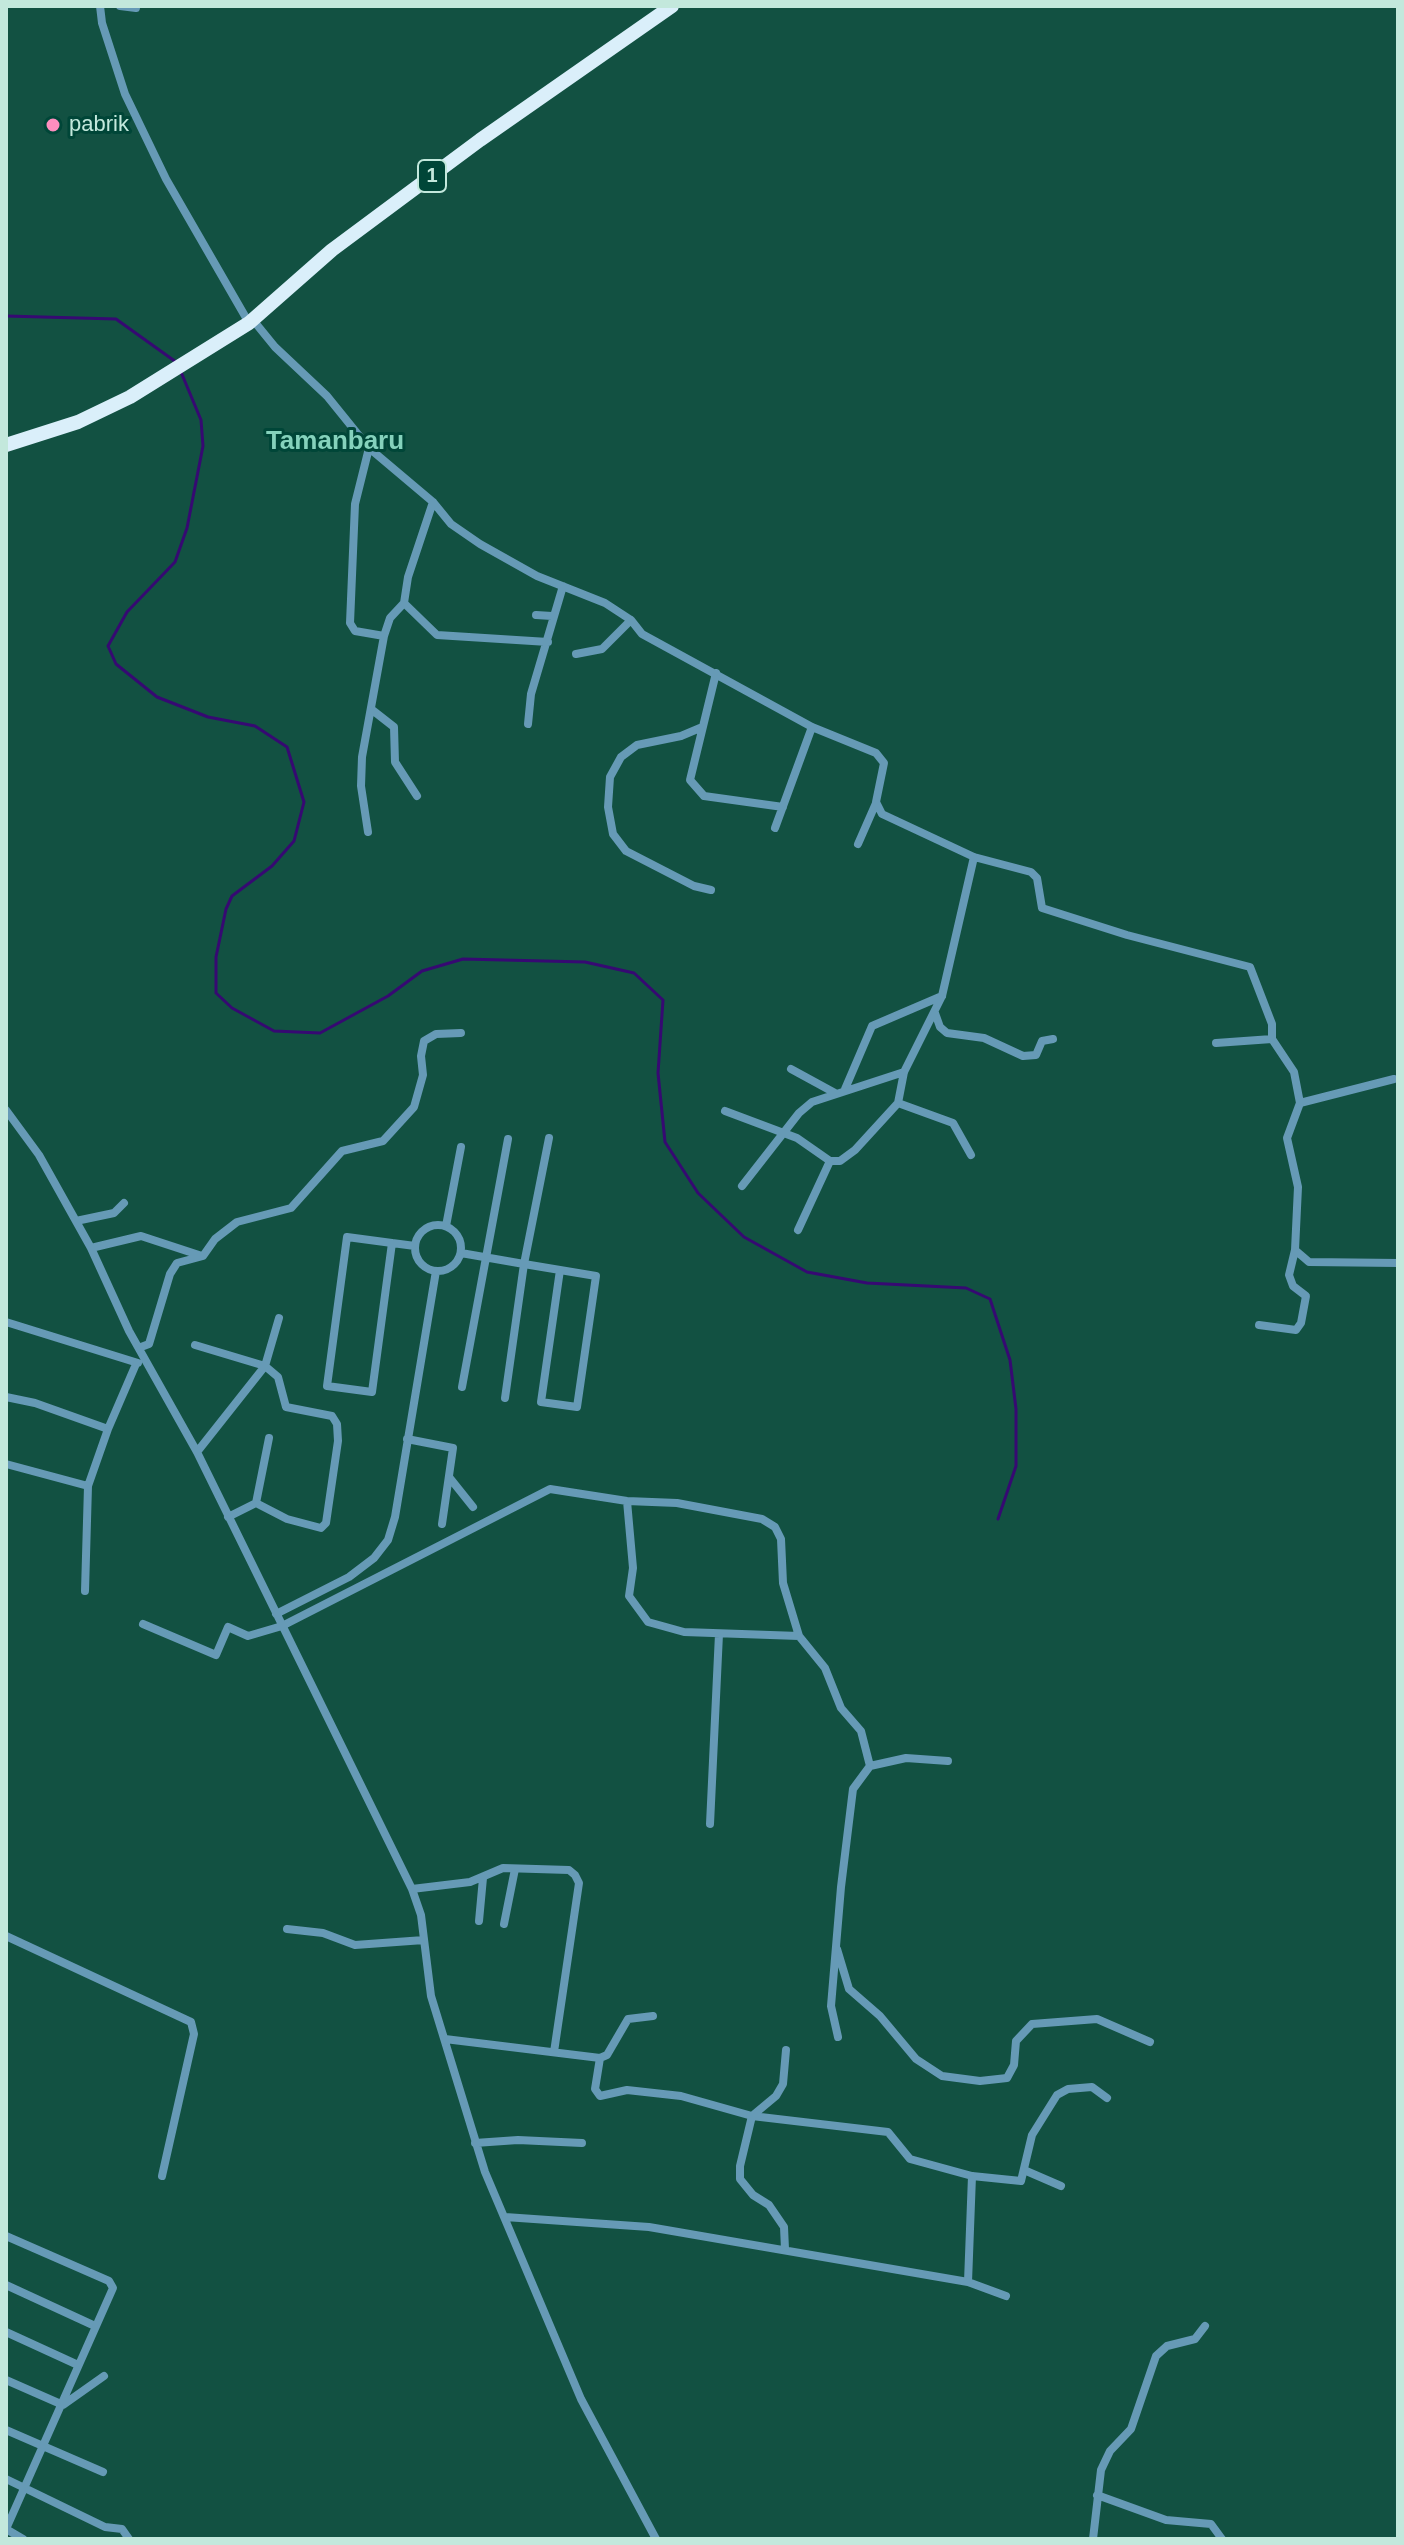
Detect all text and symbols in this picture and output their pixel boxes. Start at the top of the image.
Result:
place label: pabrik [69,112,129,138]
marker: pabrik [44,116,62,134]
road number: 1 [418,160,446,192]
district label: Tamanbaru [266,426,404,458]

